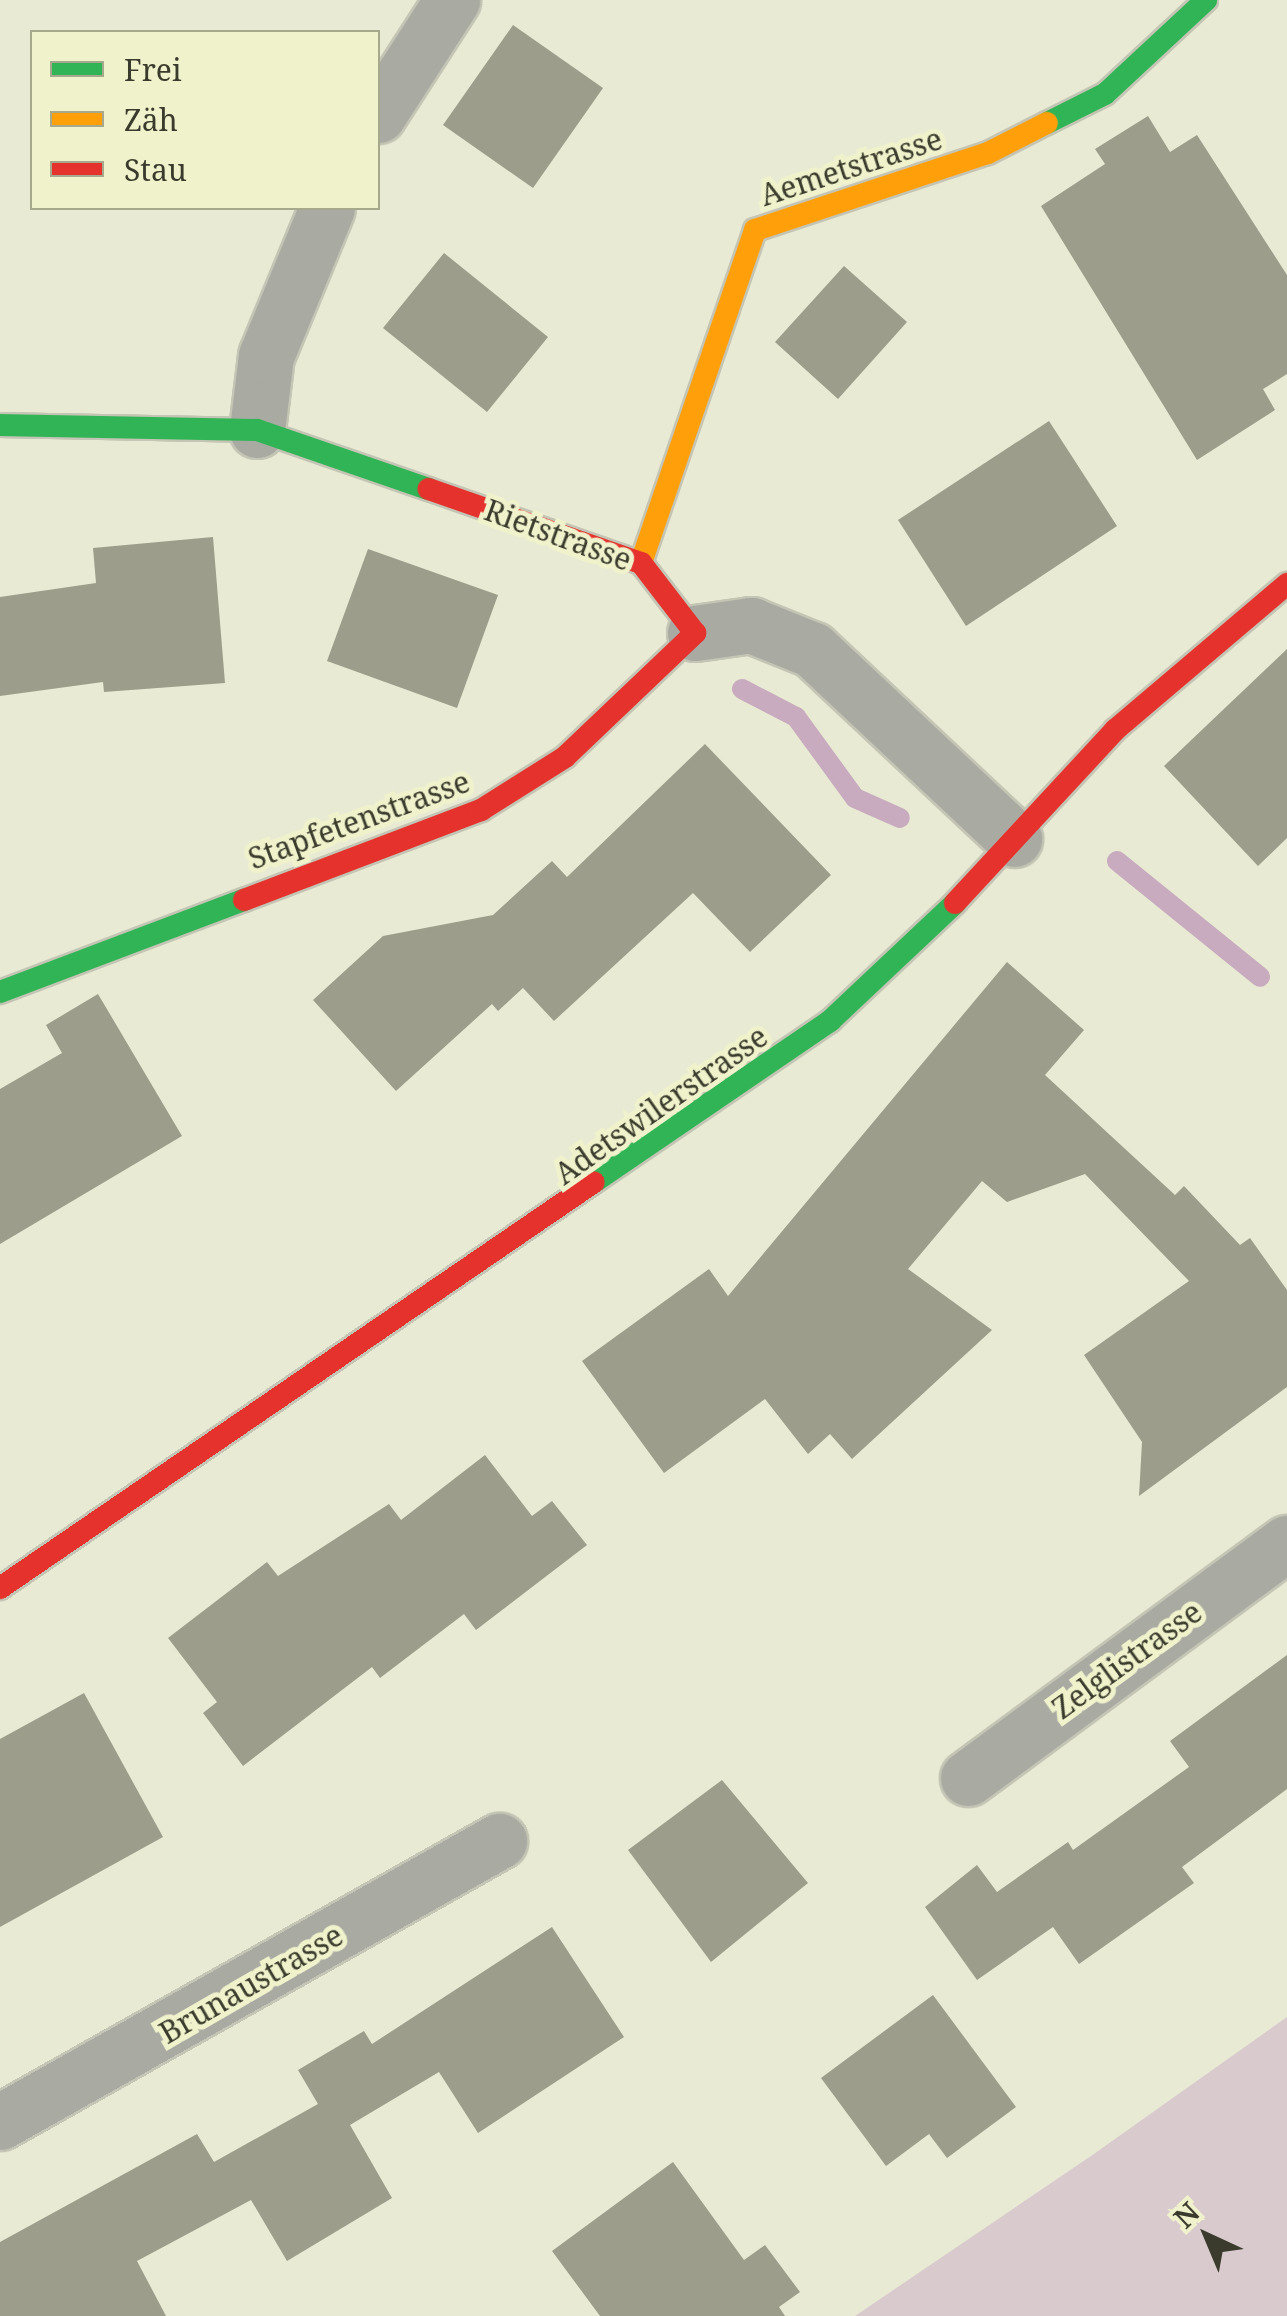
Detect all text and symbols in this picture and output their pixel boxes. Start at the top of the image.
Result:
legend [30,30,380,210]
text: Frei [124,49,181,90]
text: Zäh [124,99,178,140]
street label: Aemetstrasse [755,121,947,213]
text: Stau [124,149,187,190]
street label: Rietstrasse [480,492,636,578]
street label: Stapfetenstrasse [243,763,475,877]
street label: Adetswilerstrasse [548,1018,774,1192]
street label: Zelglistrasse [1045,1594,1209,1726]
street label: Brunaustrasse [153,1917,349,2051]
north arrow [1157,2186,1257,2286]
text: N [1165,2193,1207,2236]

